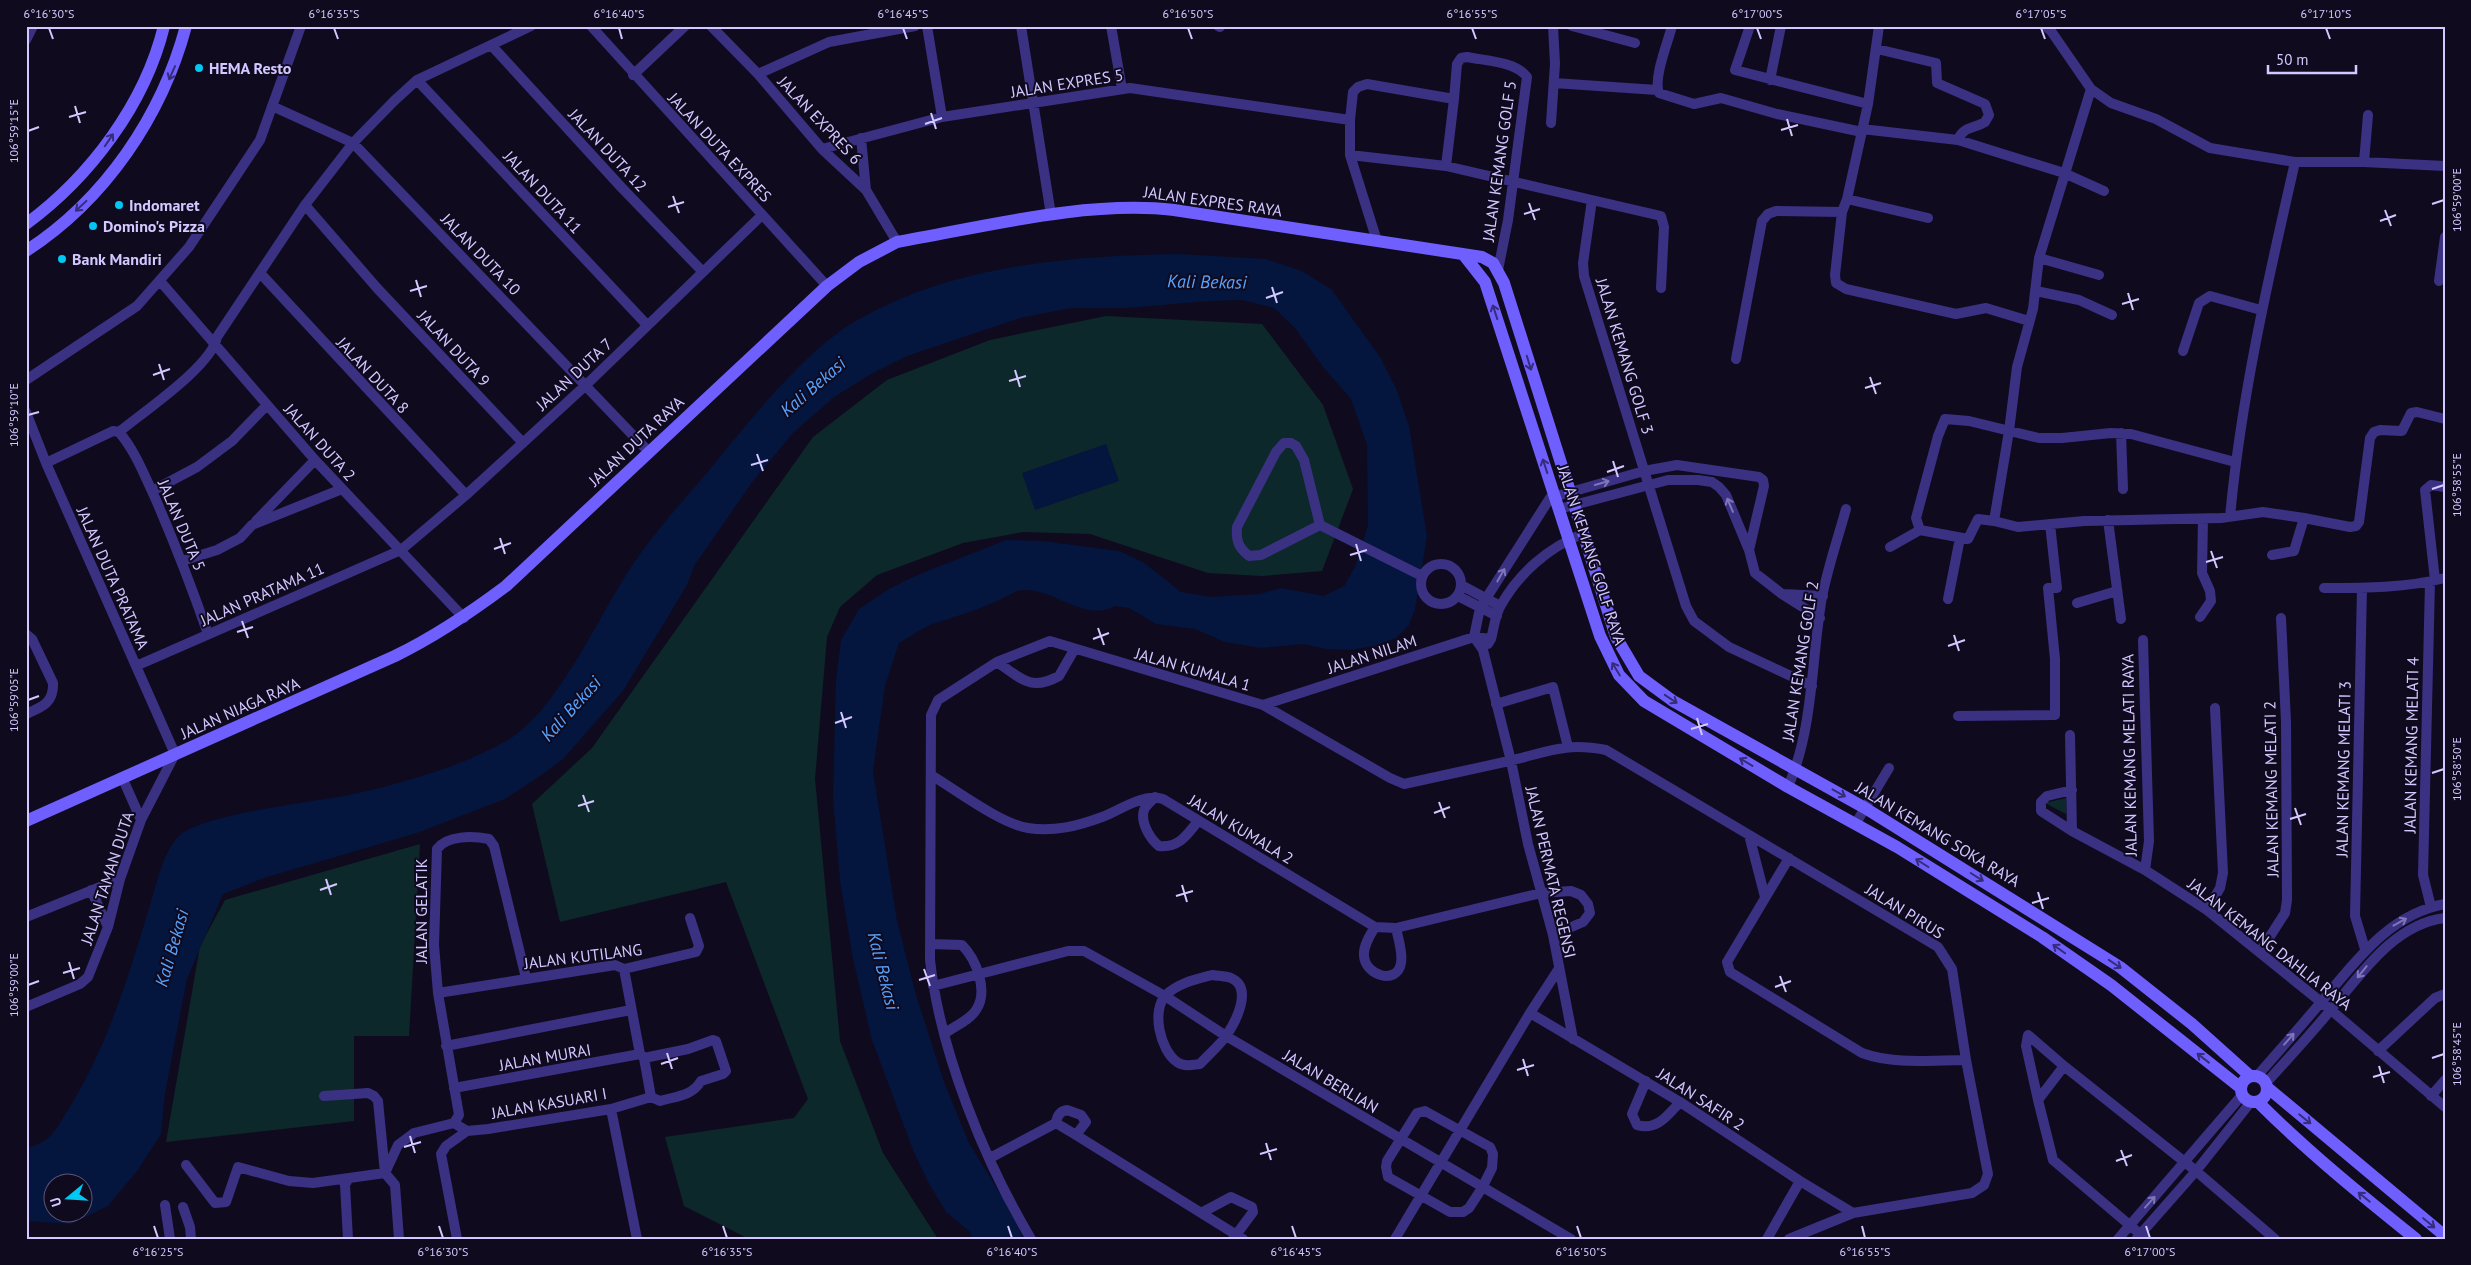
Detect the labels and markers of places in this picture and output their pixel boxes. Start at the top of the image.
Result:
place label: HEMA Resto [209,58,292,78]
marker: HEMA Resto [193,62,205,74]
place label: Indomaret [129,195,200,215]
marker: Indomaret [113,199,125,211]
place label: Domino's Pizza [103,216,205,236]
marker: Domino's Pizza [87,220,99,232]
place label: Bank Mandiri [72,249,162,269]
marker: Bank Mandiri [56,253,68,265]

